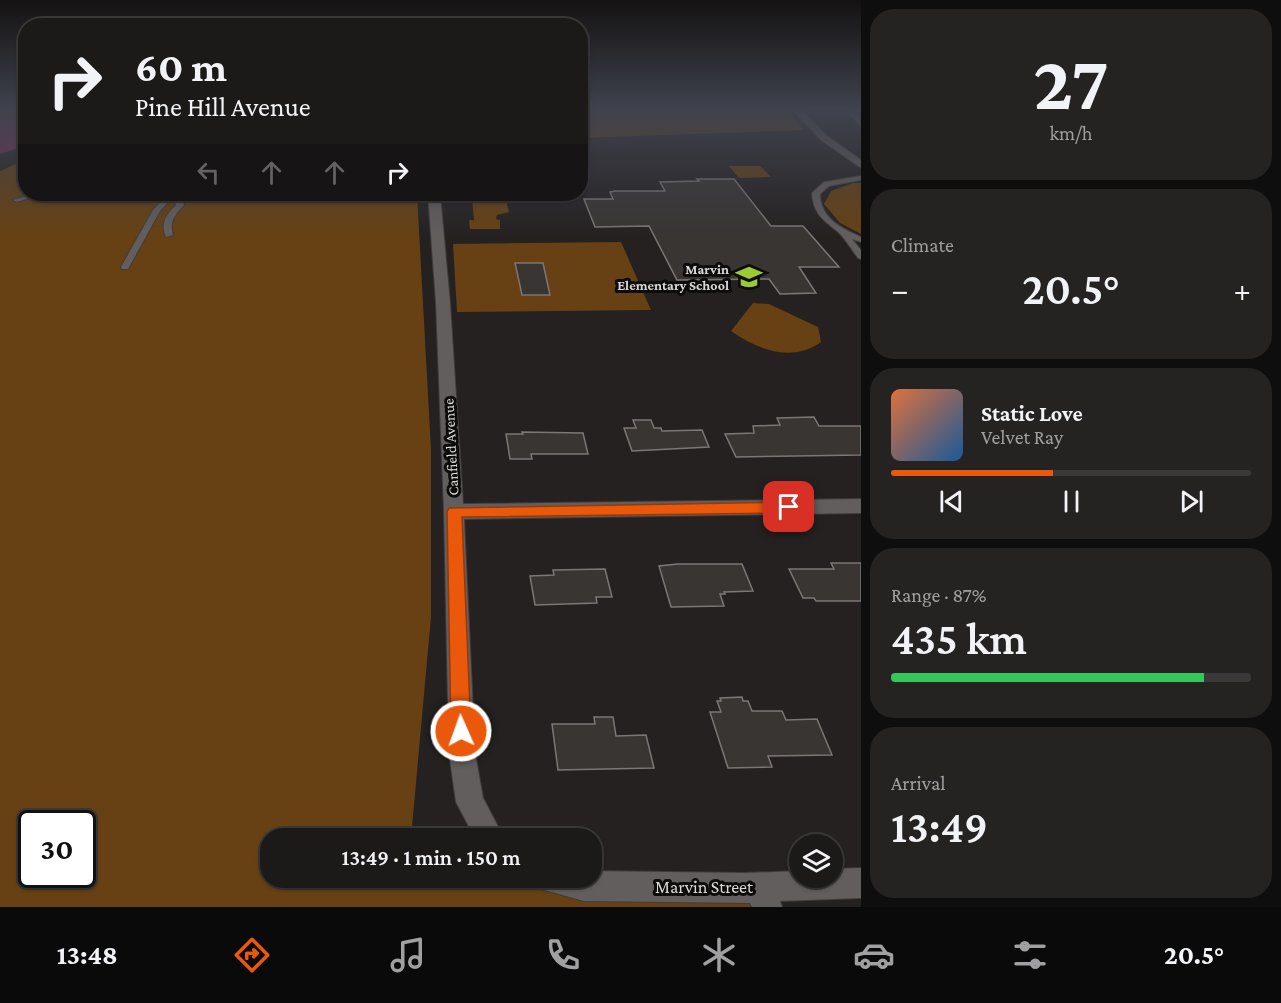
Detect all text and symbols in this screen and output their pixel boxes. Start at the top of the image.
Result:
text: 27 [1033,39,1109,126]
icon: right [36,42,114,120]
text: 60 m [135,43,227,90]
text: Pine Hill Avenue [135,92,311,122]
text: km/h [1049,122,1093,144]
icon: left [192,156,225,189]
icon: ahead [255,156,288,189]
icon: ahead [318,156,351,189]
icon: right [381,156,414,189]
text: Climate [891,234,954,256]
place label: Marvin Elementary School [617,261,729,293]
school or university icon: Marvin Elementary School [734,262,764,292]
text: 20.5° [1022,264,1120,314]
text: − [891,271,908,308]
text: + [1234,271,1251,308]
street label: Canfield Avenue [440,398,462,496]
text: Static Love [981,401,1083,426]
text: Velvet Ray [981,426,1063,448]
pin [763,481,814,532]
icon: previous [935,485,968,518]
icon: pause [1055,485,1088,518]
icon: next [1175,485,1208,518]
icon: arrive [772,490,805,523]
text: Range · 87% [891,584,986,606]
text: 435 km [891,614,1027,664]
position arrow [429,699,493,763]
text: Arrival [891,772,945,794]
text: 13:49 [891,802,988,852]
speed limit sign: 30 [18,810,96,888]
map controls [789,834,843,888]
button: layers [789,834,843,888]
text: 13:49 · 1 min · 150 m [342,845,520,870]
street label: Marvin Street [655,877,754,897]
icon: directions [231,934,273,976]
icon: music [387,934,429,976]
icon: phone [542,934,584,976]
icon: climate [698,934,740,976]
icon: car [853,934,895,976]
icon: filters [1009,934,1051,976]
text: 13:48 [57,940,118,970]
text: 20.5° [1164,940,1224,970]

